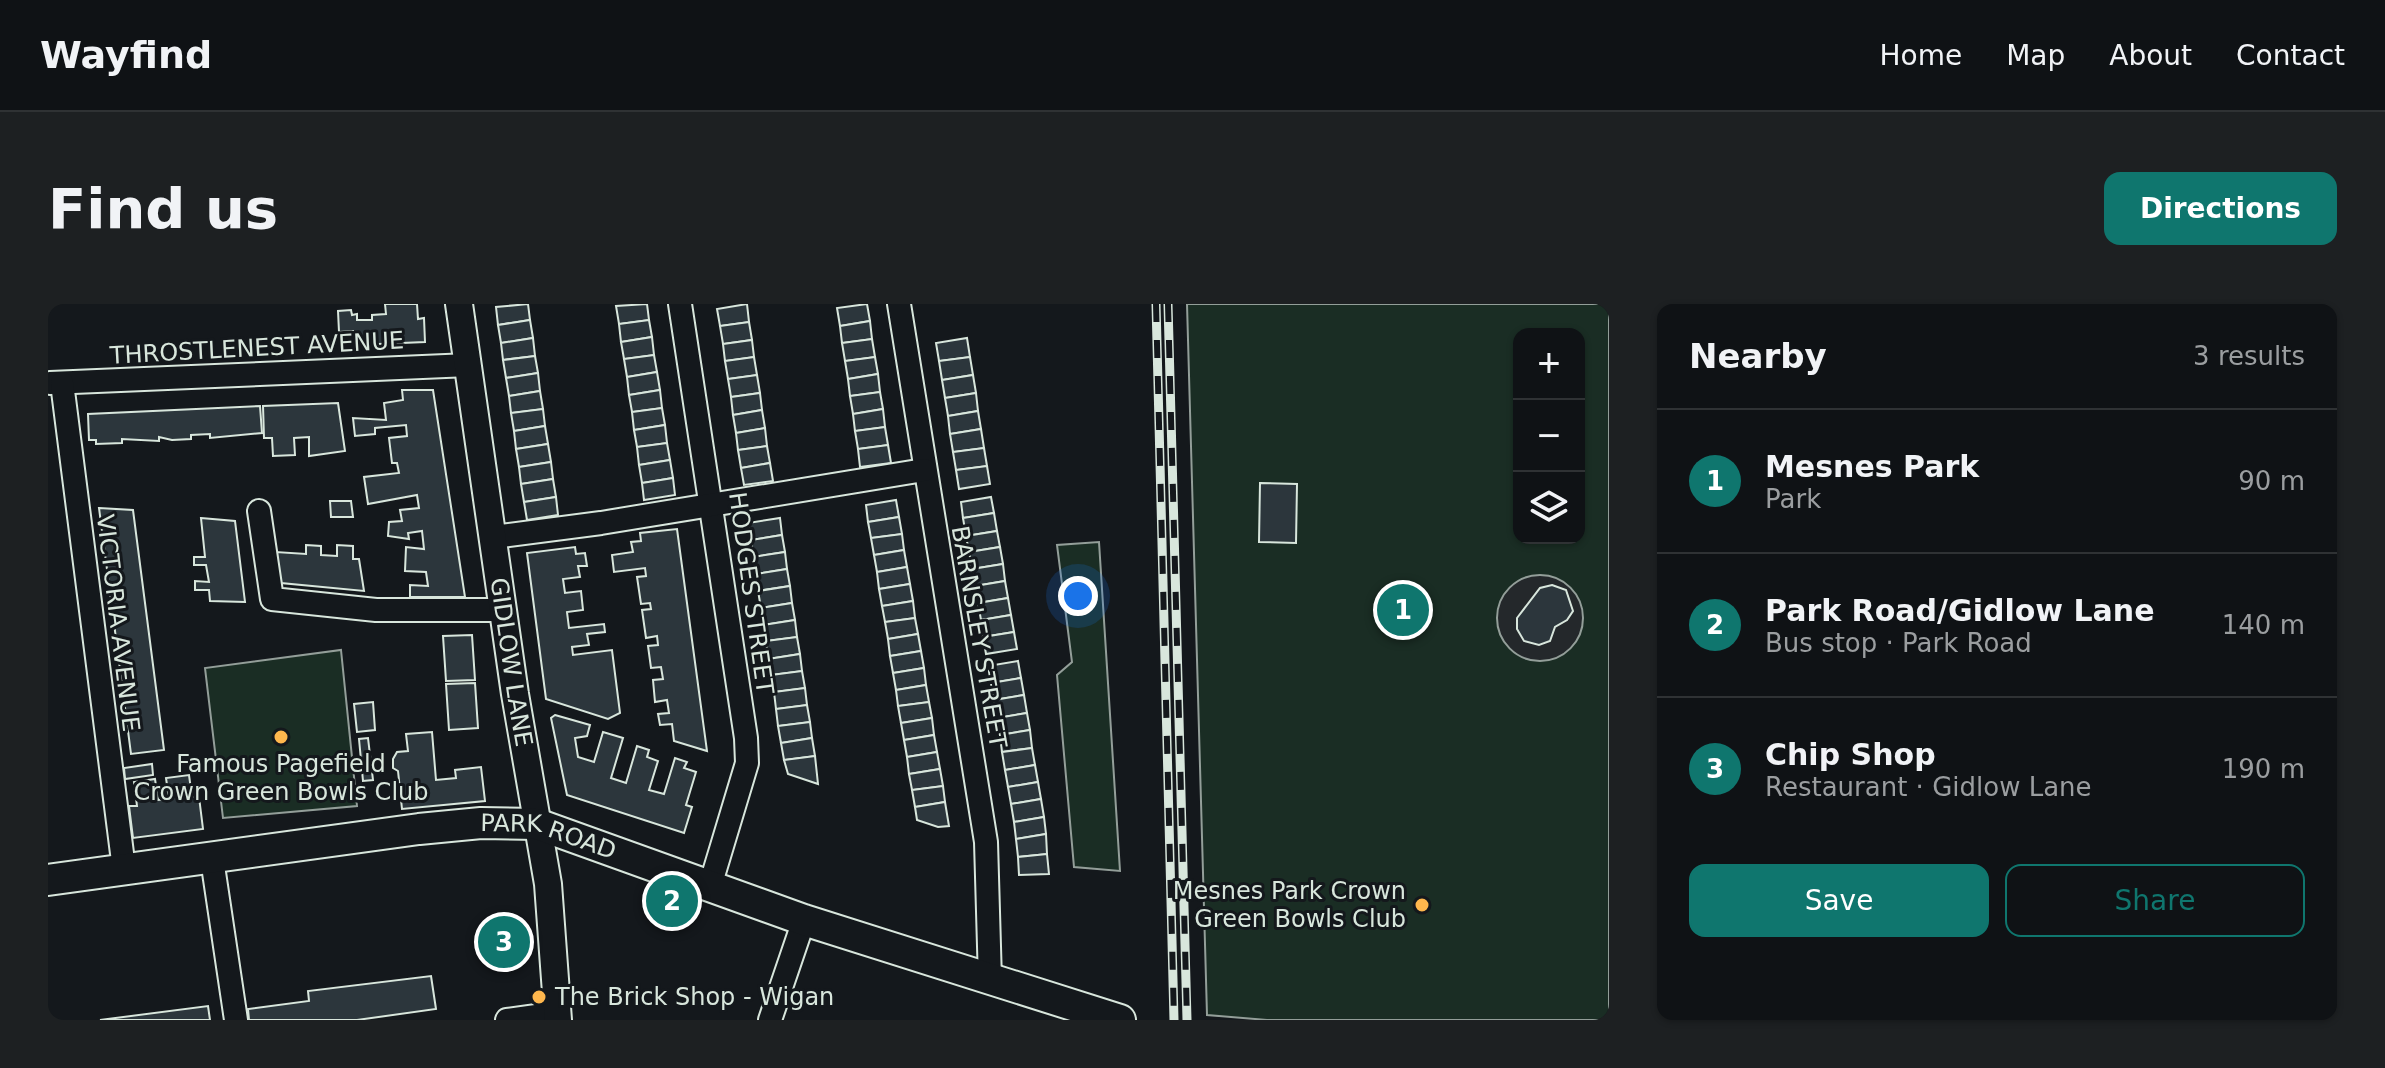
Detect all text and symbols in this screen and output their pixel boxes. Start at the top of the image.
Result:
text: Wayfind [40,33,212,77]
text: Home [1879,39,1962,72]
text: Map [2006,39,2065,72]
text: About [2109,39,2192,72]
text: Contact [2236,39,2345,72]
button: Directions [2104,172,2337,245]
text: Find us [48,176,278,241]
street label: THROSTLENEST AVENUE [108,326,405,370]
map controls [1513,328,1585,544]
button: + [1513,328,1585,400]
text: Nearby [1689,336,1827,376]
text: 3 results [2193,341,2305,371]
button: − [1513,400,1585,472]
text: Mesnes Park [1765,449,1979,484]
text: 1 [1706,466,1724,496]
text: 90 m [2238,466,2305,496]
button: layers [1513,472,1585,544]
text: Park [1765,484,1821,514]
street label: HODGES STREET [723,490,779,696]
street label: VICTORIA AVENUE [91,513,145,733]
street label: BARNSLEY STREET [946,524,1012,751]
street label: GIDLOW LANE [484,576,538,749]
your location [1058,576,1098,616]
pin: 1 [1377,580,1429,640]
text: Park Road/Gidlow Lane [1765,593,2155,628]
text: 2 [1706,610,1724,640]
text: 140 m [2222,610,2305,640]
text: Bus stop · Park Road [1765,628,2032,658]
marker: Famous Pagefield Crown Green Bowls Club [272,728,290,746]
text: Chip Shop [1765,737,1936,772]
place label: Famous Pagefield Crown Green Bowls Club [133,750,429,806]
text: 3 [1706,754,1724,784]
text: 190 m [2222,754,2305,784]
text: Restaurant · Gidlow Lane [1765,772,2092,802]
street label: PARK ROAD [480,809,620,865]
button: Save [1689,864,1989,937]
button: Share [2005,864,2305,937]
pin: 2 [646,871,698,931]
place label: Mesnes Park Crown Green Bowls Club [1173,877,1406,933]
marker: Mesnes Park Crown Green Bowls Club [1413,896,1431,914]
pin: 3 [478,912,530,972]
place label: The Brick Shop - Wigan [554,983,834,1011]
marker: The Brick Shop - Wigan [530,988,548,1006]

